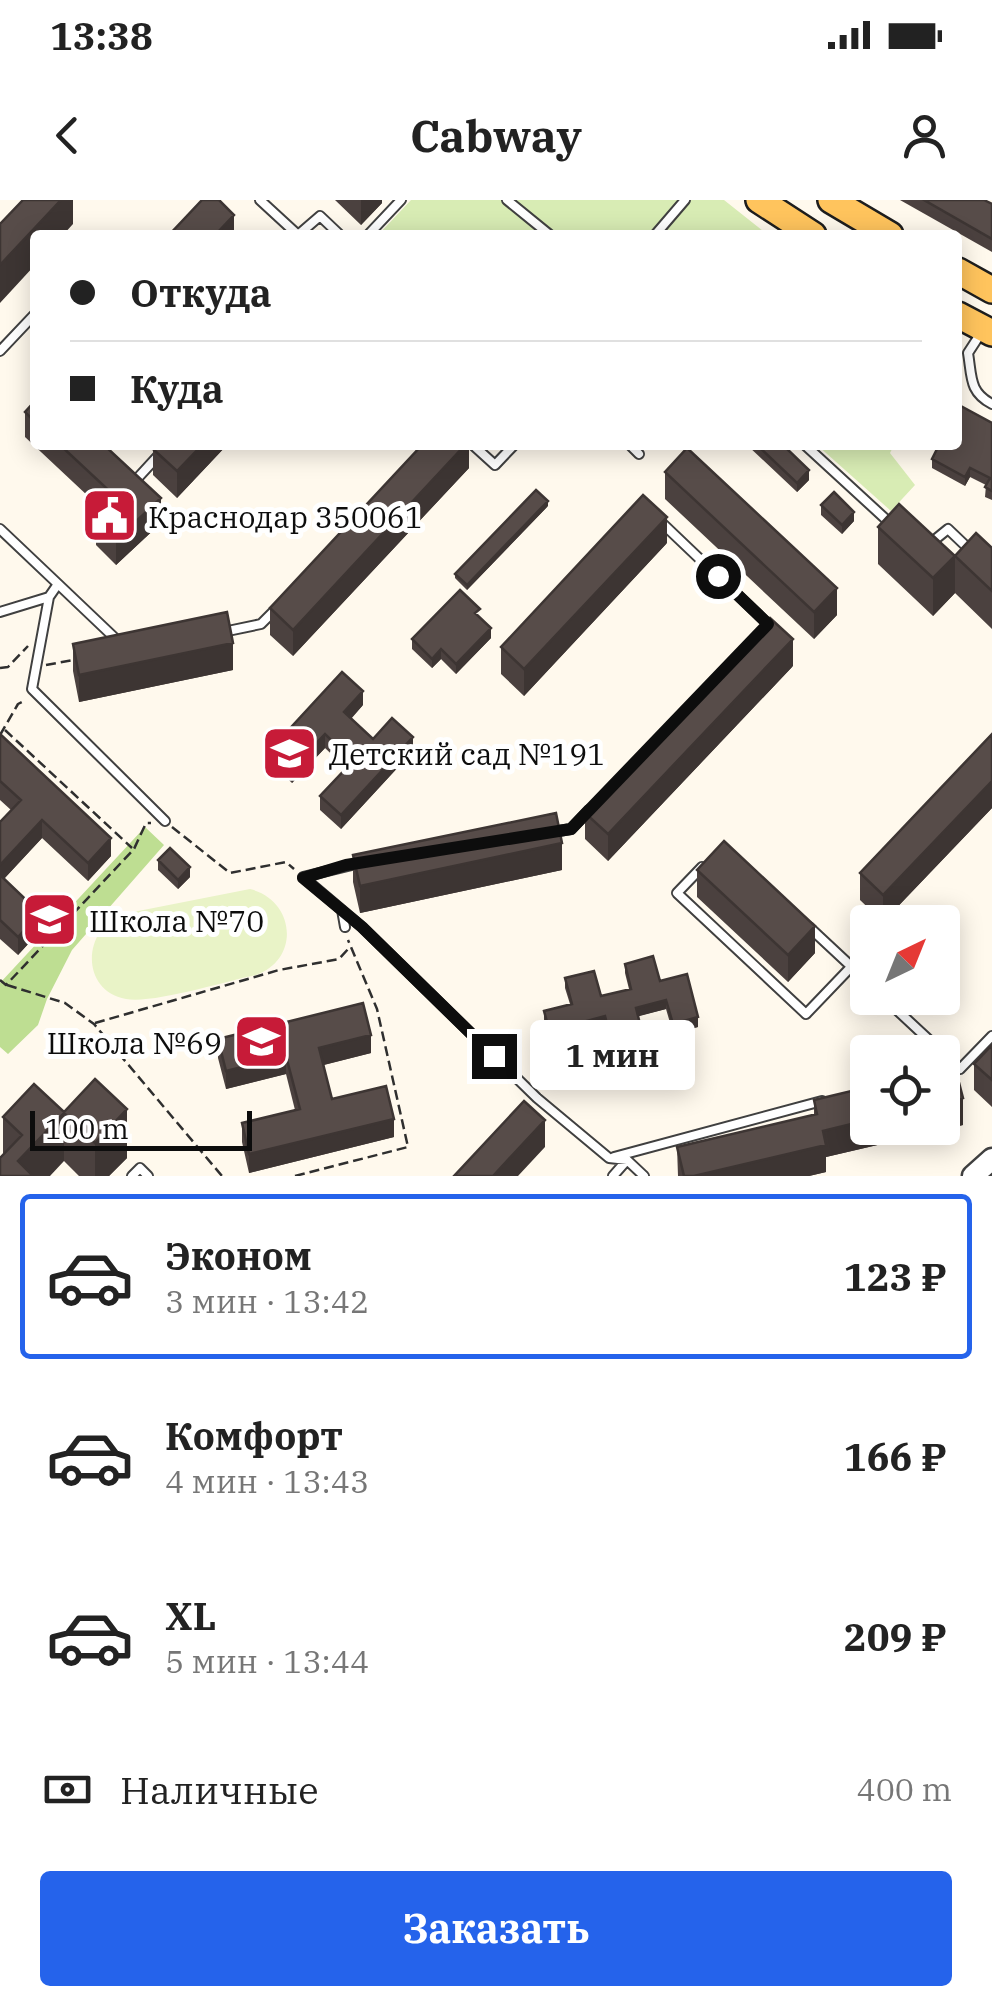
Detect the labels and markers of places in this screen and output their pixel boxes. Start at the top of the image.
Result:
public building icon: Краснодар 350061 [79,486,139,546]
place label: Краснодар 350061 [148,497,423,536]
school or university icon: Детский сад №191 [260,723,320,783]
place label: Детский сад №191 [329,734,605,773]
school or university icon: Школа №70 [20,890,80,950]
place label: Школа №70 [89,901,264,940]
school or university icon: Школа №69 [231,1012,291,1072]
place label: Школа №69 [47,1023,222,1062]

